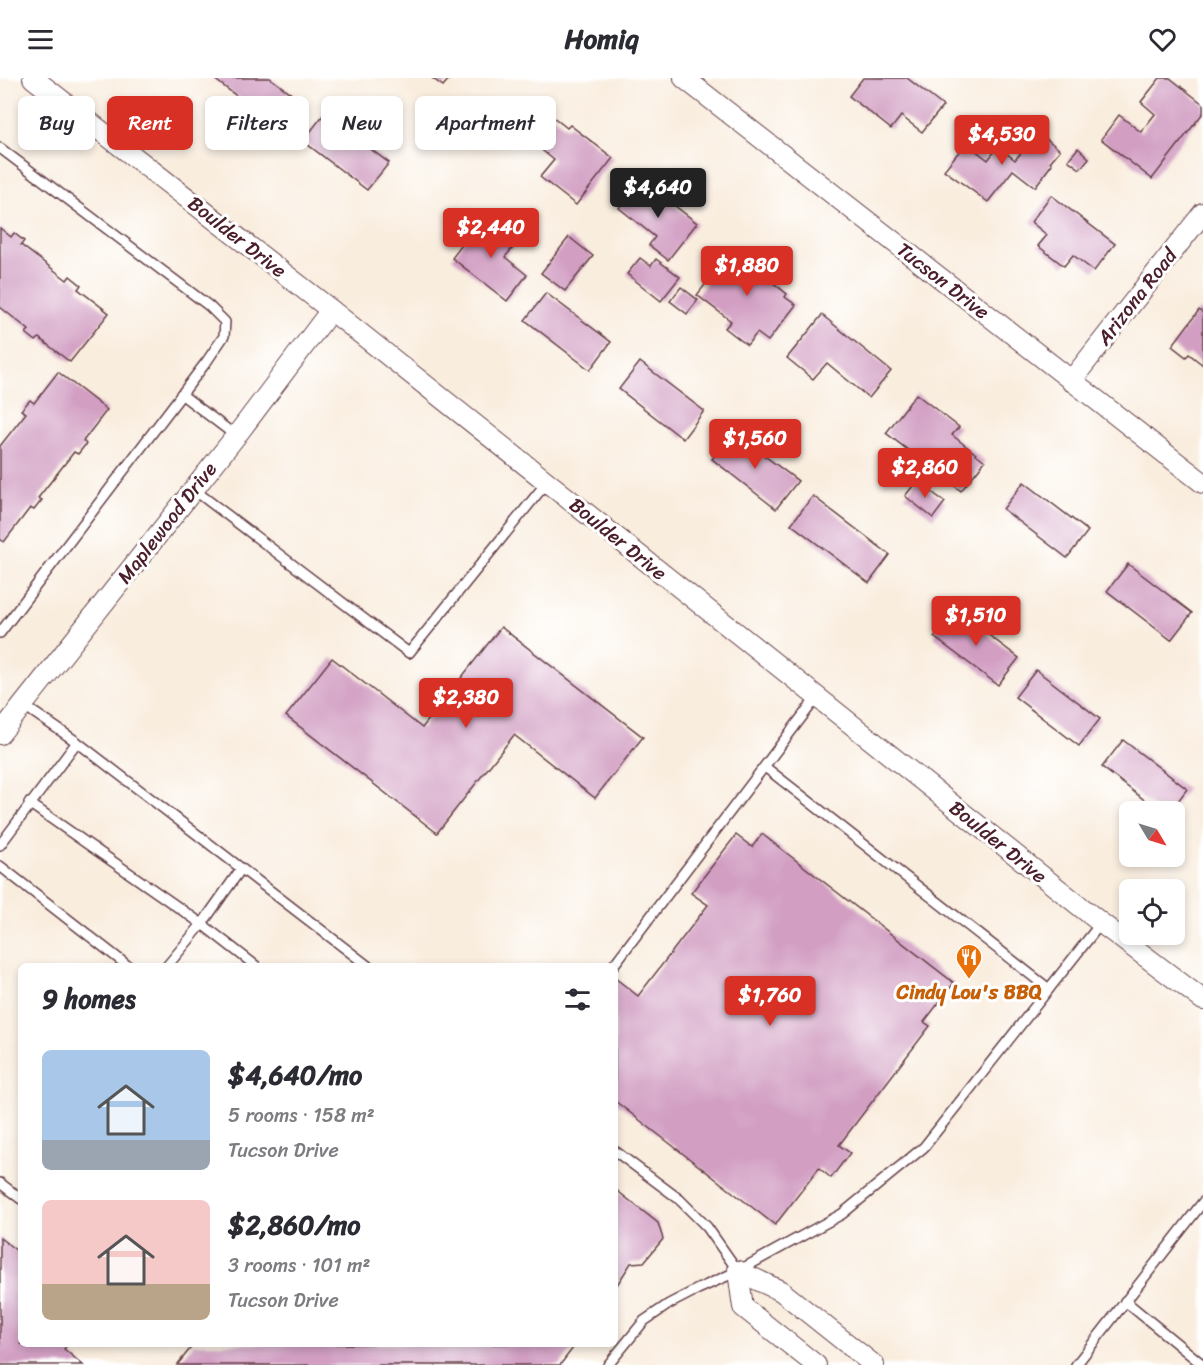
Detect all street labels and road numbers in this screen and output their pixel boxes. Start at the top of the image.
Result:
street label: Boulder Drive [180,187,294,287]
street label: Tucson Drive [889,233,997,329]
street label: Arizona Road [1087,240,1187,354]
street label: Maplewood Drive [108,454,226,592]
street label: Boulder Drive [561,488,675,590]
street label: Boulder Drive [941,791,1055,893]

